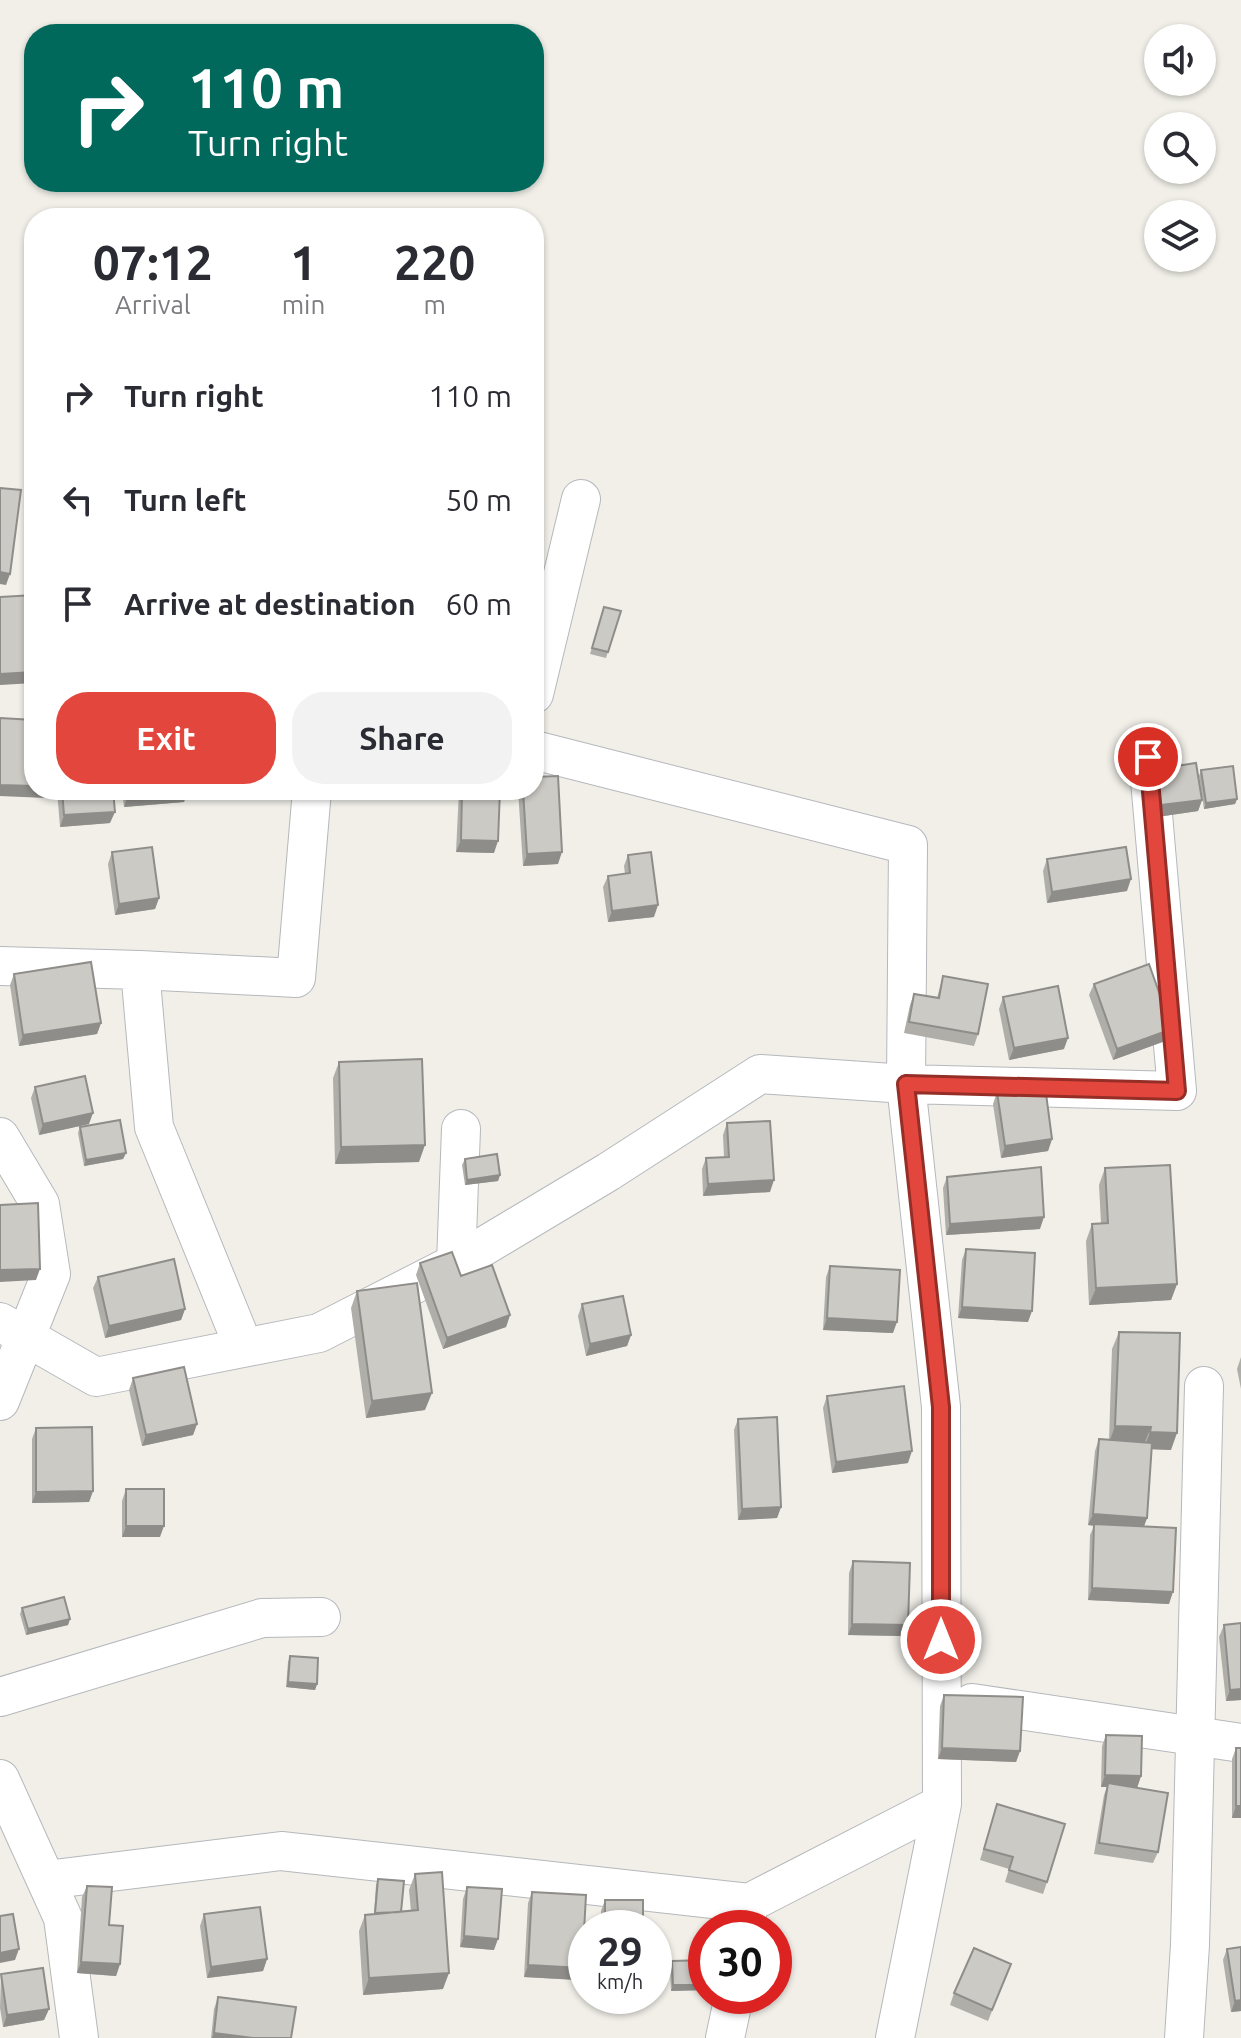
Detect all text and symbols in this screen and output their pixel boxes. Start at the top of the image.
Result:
map controls [1144,24,1216,272]
button: sound [1144,24,1216,96]
icon: right [56,56,160,160]
text: 110 m [188,56,344,119]
button: search [1144,112,1216,184]
text: Turn right [188,122,348,163]
button: layers [1144,200,1216,272]
text: 07:12 [93,235,213,289]
text: 1 [290,235,317,289]
text: 220 [394,235,475,289]
text: Arrival [115,290,191,319]
text: min [282,290,325,319]
text: m [423,290,446,319]
icon: right [56,374,100,418]
text: Turn right [124,379,264,413]
text: 110 m [428,379,512,413]
icon: left [56,478,100,522]
text: Turn left [124,483,246,517]
text: 50 m [445,483,512,517]
icon: arrive [56,582,100,626]
text: Arrive at destination [124,587,416,621]
text: 60 m [445,587,512,621]
button: Exit [56,692,276,784]
button: Share [292,692,512,784]
pin [1114,723,1182,791]
icon: arrive [1126,735,1170,779]
position arrow [899,1598,983,1682]
speed limit sign: 30 [688,1910,792,2014]
text: 29 [597,1929,643,1974]
text: km/h [597,1970,643,1993]

